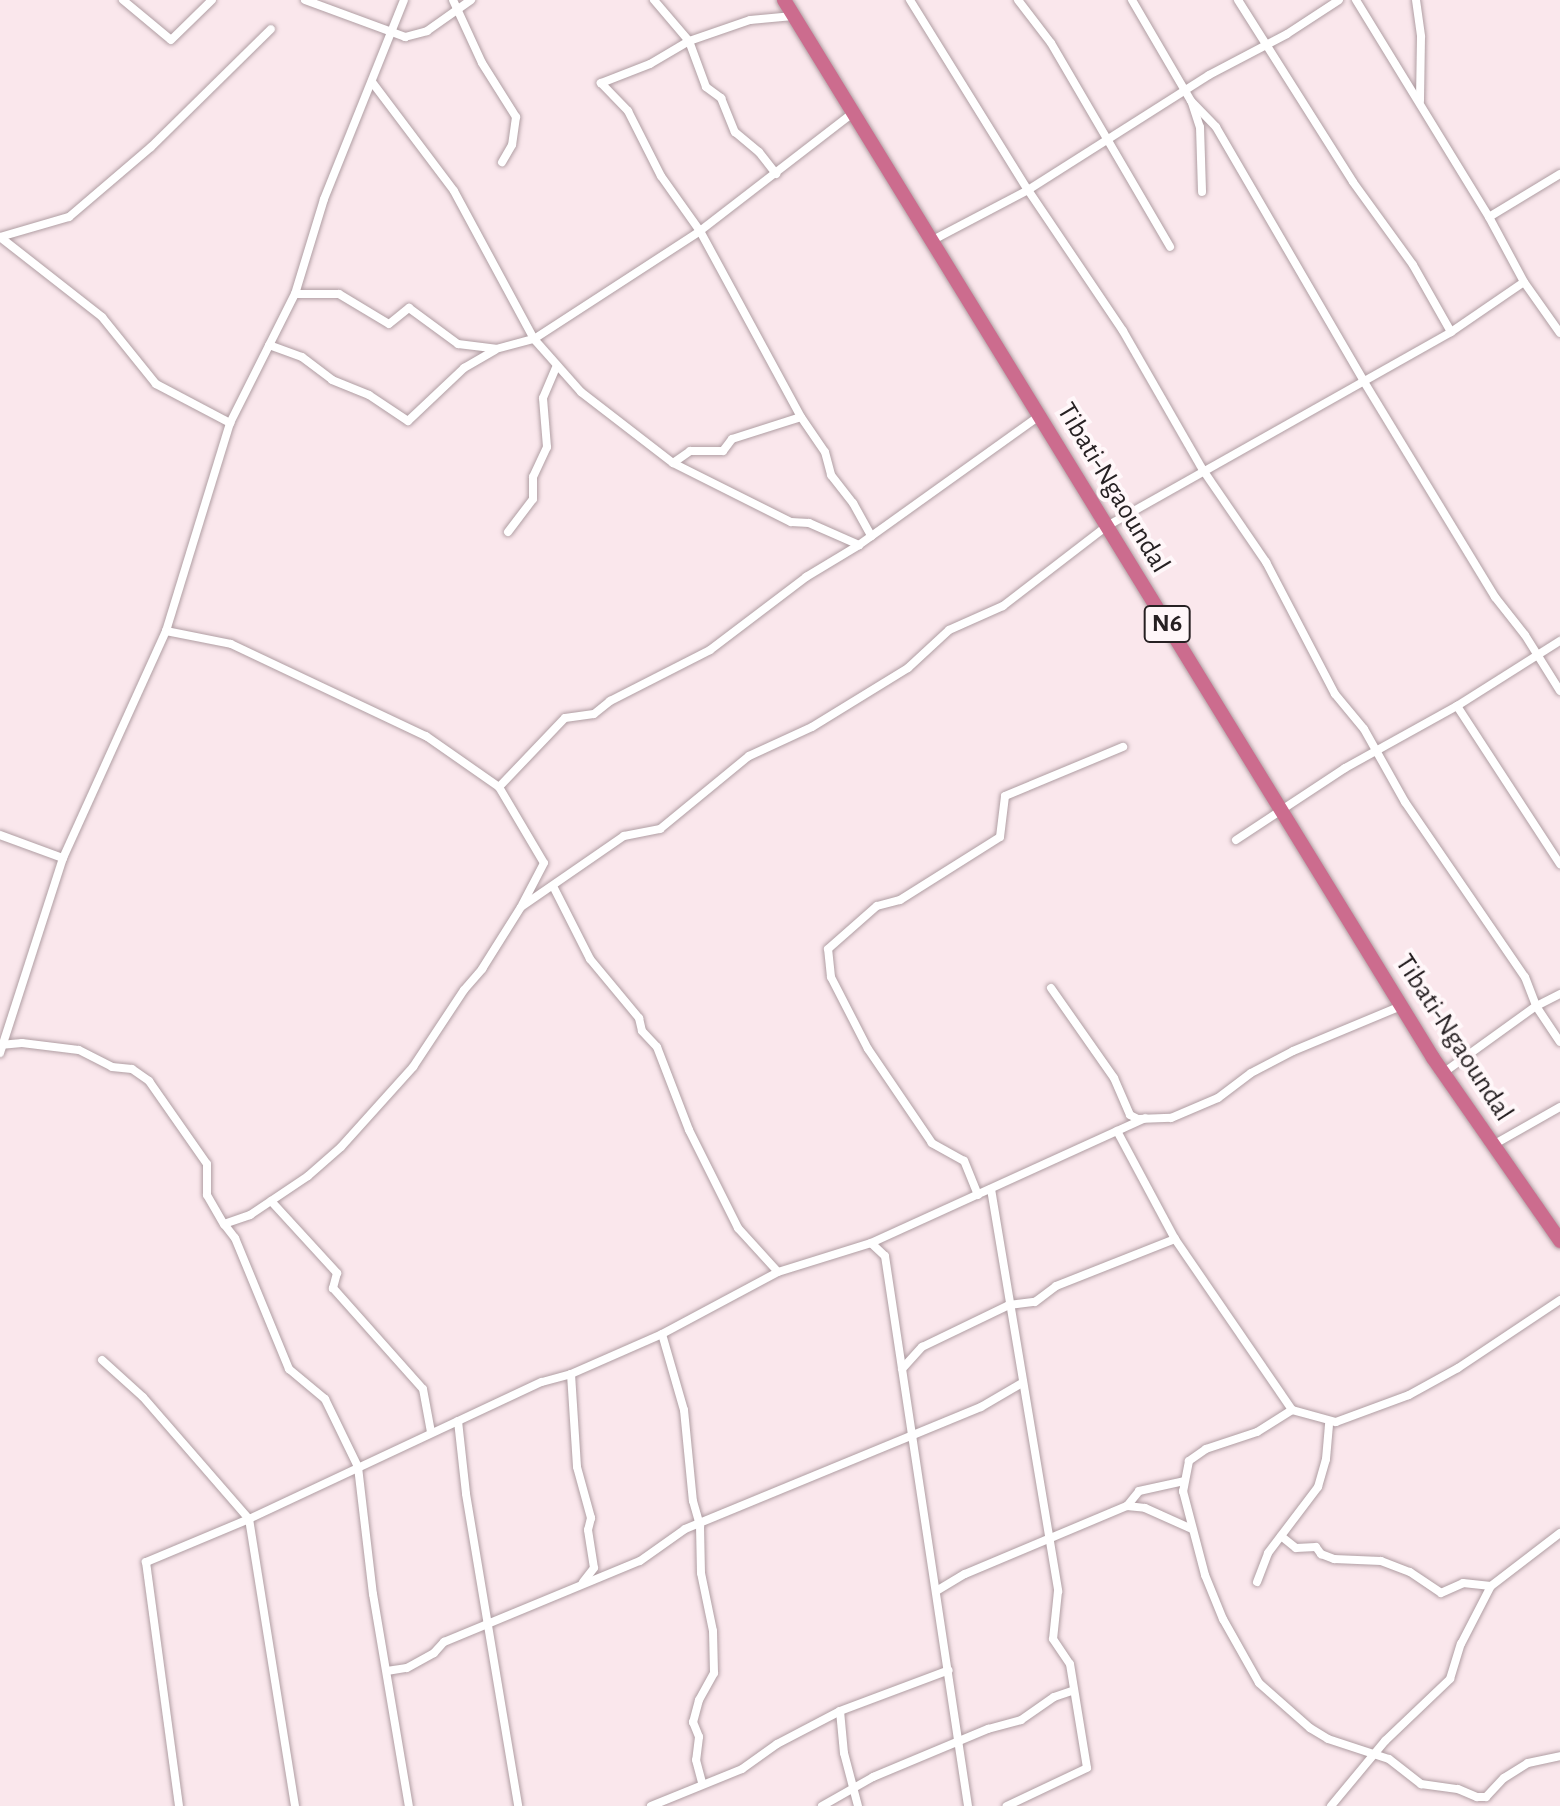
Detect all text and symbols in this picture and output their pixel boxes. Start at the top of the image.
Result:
street label: Tibati-Ngaoundal [1049,397,1177,579]
road number: N6 [1143,602,1191,646]
street label: Tibati-Ngaoundal [1388,948,1520,1128]

